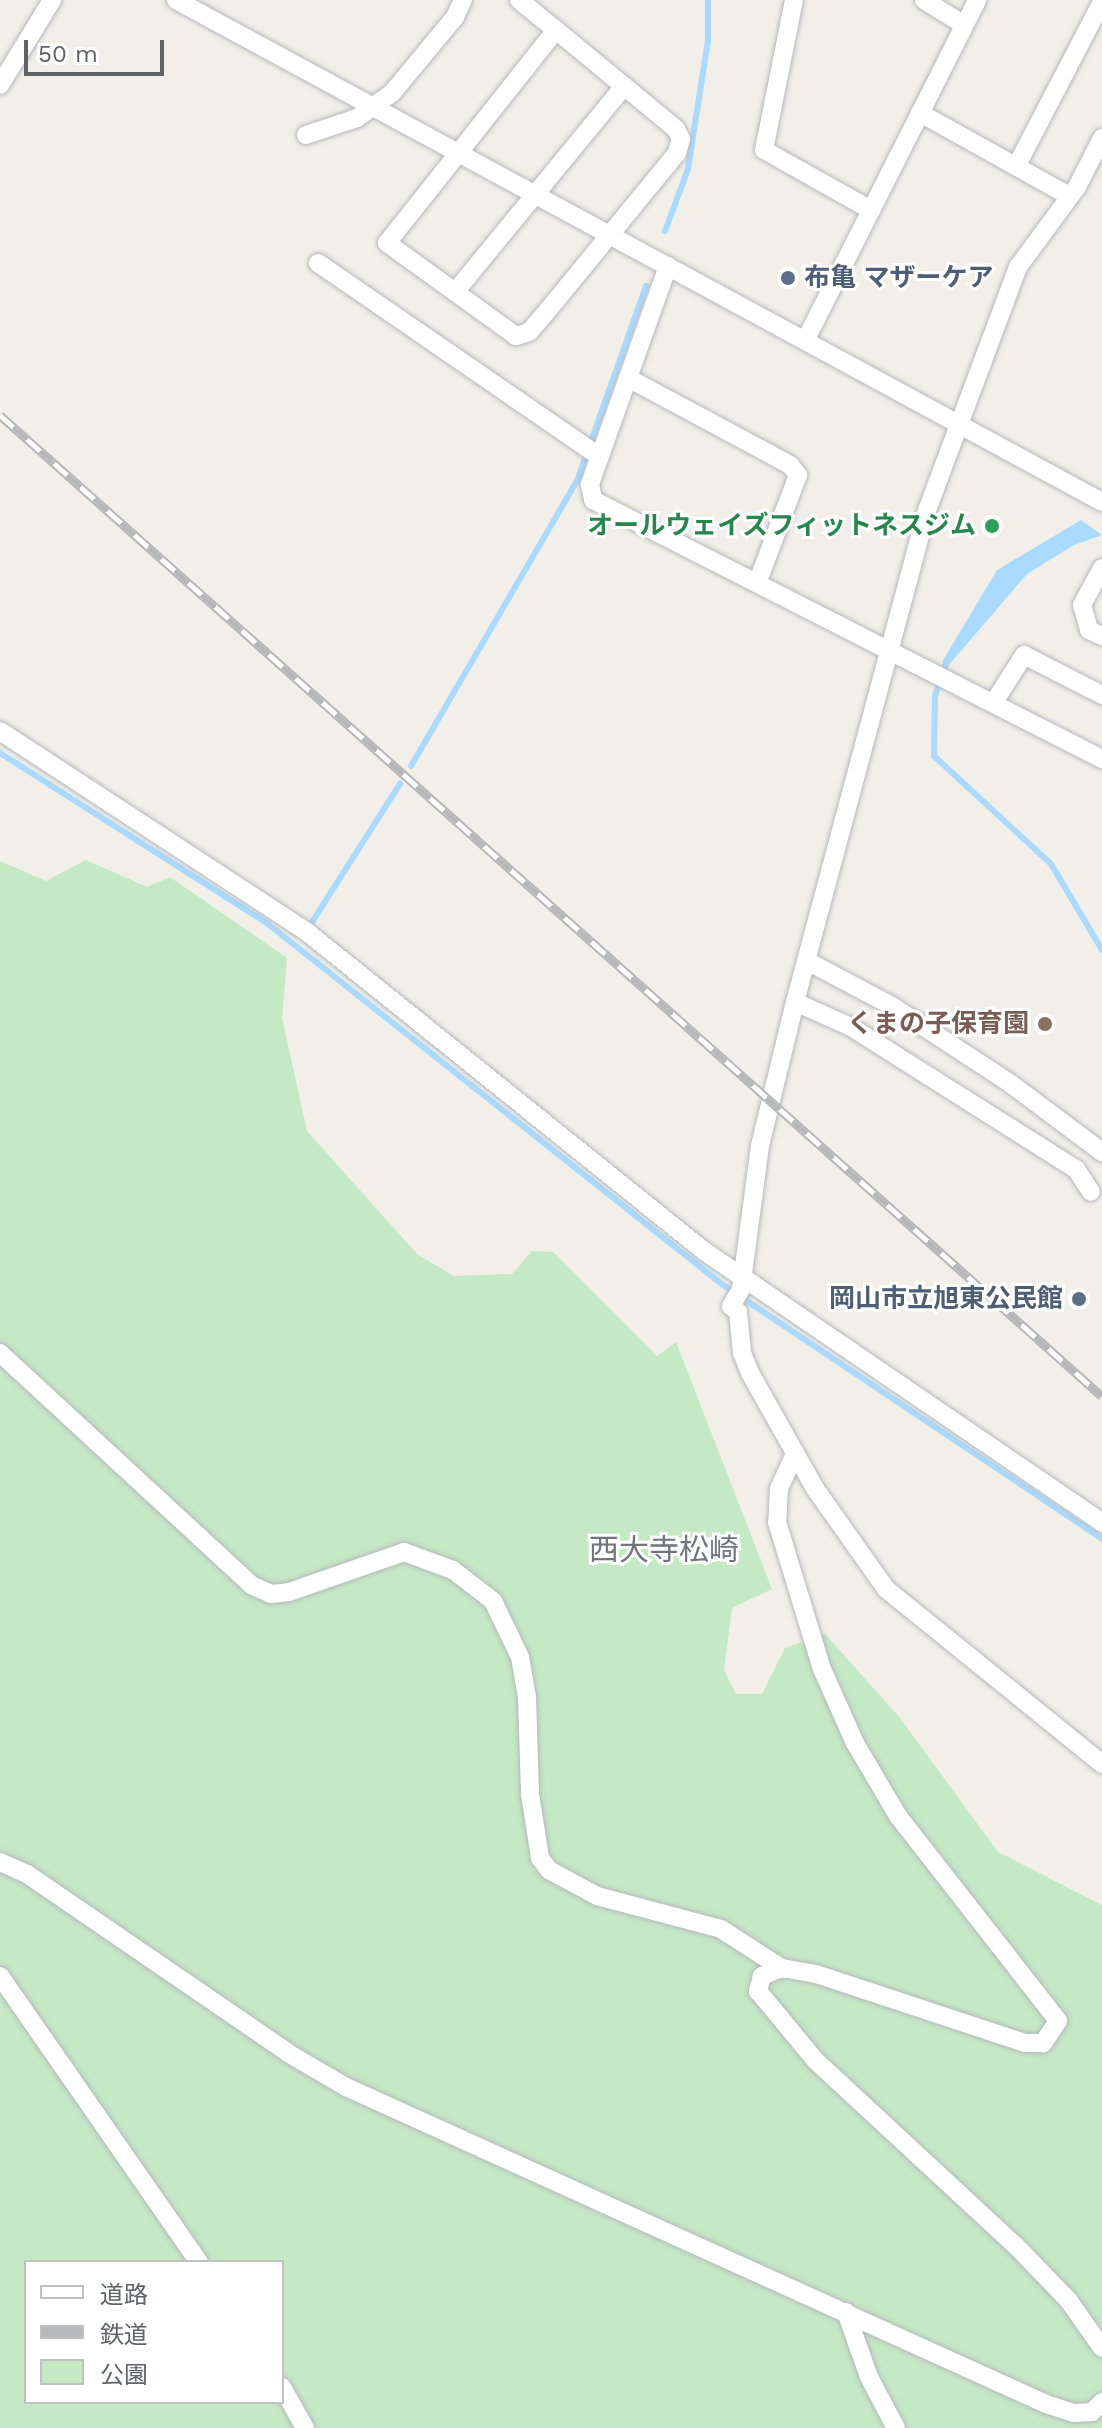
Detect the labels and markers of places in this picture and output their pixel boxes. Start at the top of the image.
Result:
place label: 布亀 マザーケア [804,262,993,294]
marker: 布亀 マザーケア [779,269,797,287]
place label: オールウェイズフィットネスジム [586,510,976,542]
marker: オールウェイズフィットネスジム [983,517,1001,535]
place label: くまの子保育園 [847,1008,1029,1040]
marker: くまの子保育園 [1036,1015,1054,1033]
place label: 岡山市立旭東公民館 [829,1283,1063,1315]
marker: 岡山市立旭東公民館 [1070,1290,1088,1308]

